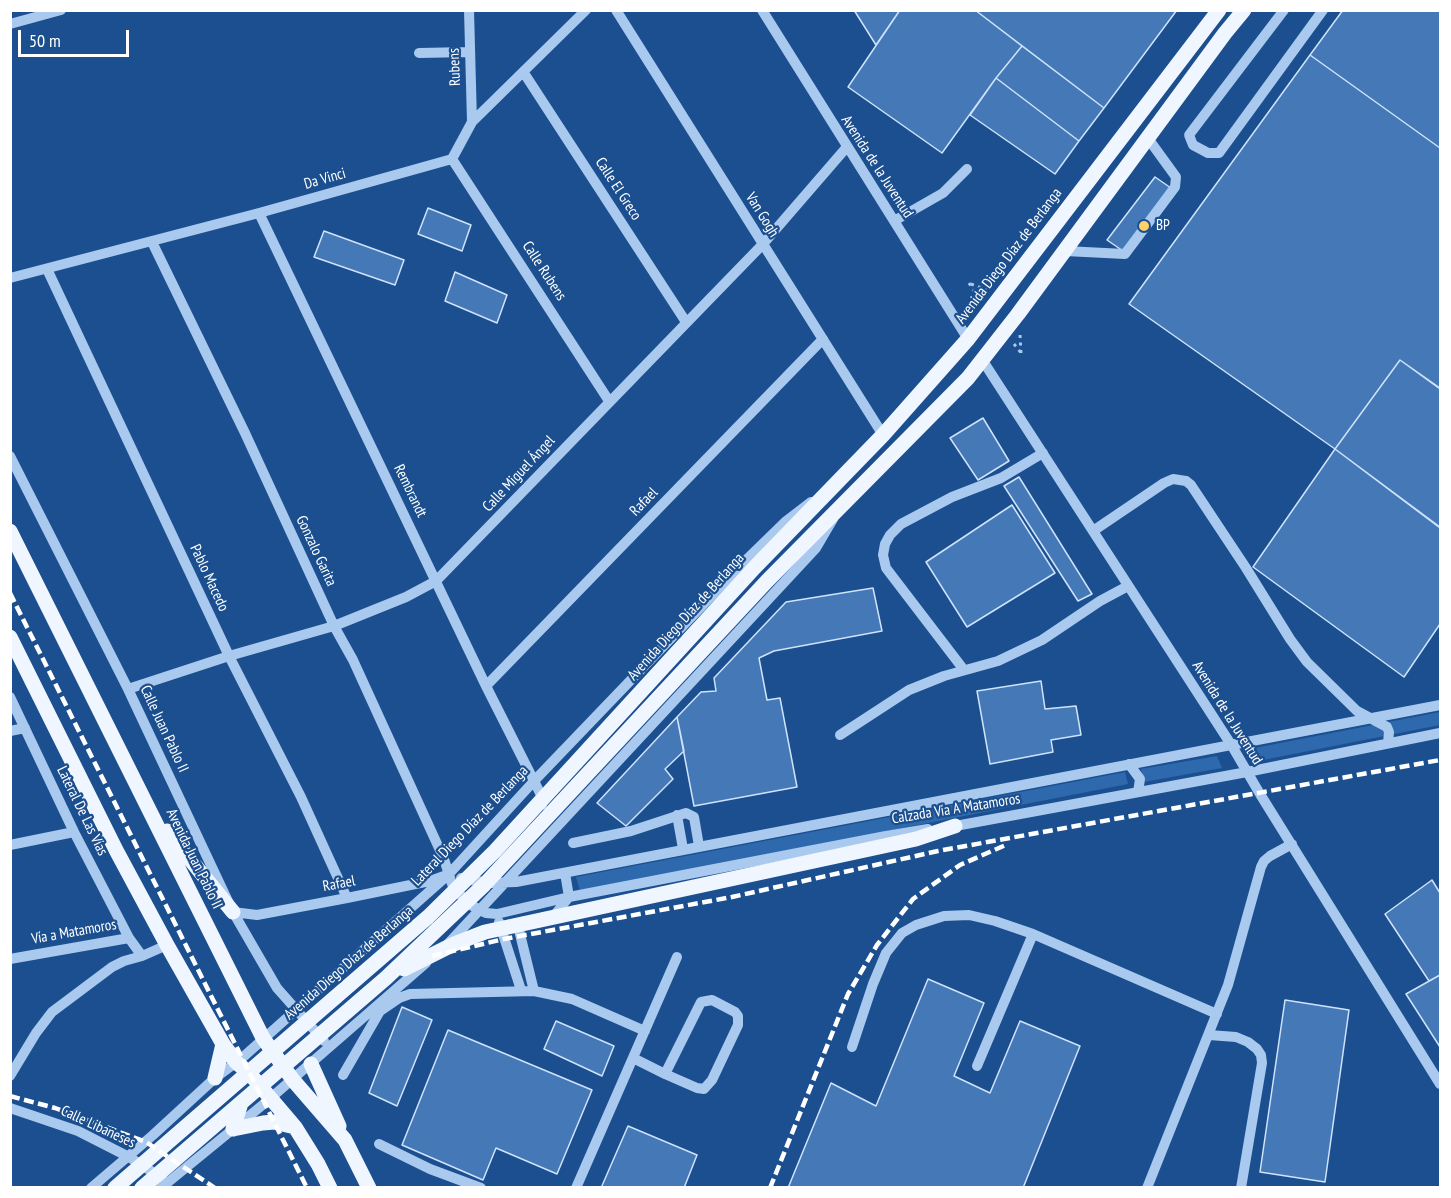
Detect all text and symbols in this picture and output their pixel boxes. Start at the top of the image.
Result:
scale bar [21,18,132,56]
text: 50 m [29,29,61,52]
street label: Rubens [445,48,465,86]
street label: Avenida de la Juventud [837,112,917,222]
street label: Calle El Greco [591,154,645,224]
street label: Da Vinci [302,165,348,193]
street label: Avenida Diego Díaz de Berlanga [952,185,1066,327]
street label: Van Gogh [741,189,783,241]
place label: BP [1156,217,1170,235]
marker: BP [1137,219,1151,233]
street label: Calle Rubens [518,238,570,304]
street label: Calle Miguel Ángel [479,432,559,516]
street label: Rembrandt [390,462,430,520]
street label: Rafael [626,484,662,520]
street label: Gonzalo Garita [292,513,340,589]
street label: Pablo Macedo [186,542,232,614]
street label: Avenida Diego Díaz de Berlanga [624,550,748,684]
street label: Avenida de la Juventud [1188,658,1266,768]
street label: Calle Juan Pablo II [136,683,192,775]
street label: Lateral Diego Díaz de Berlanga [408,762,532,890]
street label: Lateral De Las Vías [53,763,111,859]
street label: Calzada Vía A Matamoros [890,790,1022,828]
street label: Avenida Juan Pablo II [162,806,226,912]
street label: Rafael [321,872,357,896]
street label: Avenida Diego Díaz de Berlanga [281,902,417,1024]
street label: Vía a Matamoros [30,916,118,948]
street label: Calle Libaneses [58,1102,138,1152]

